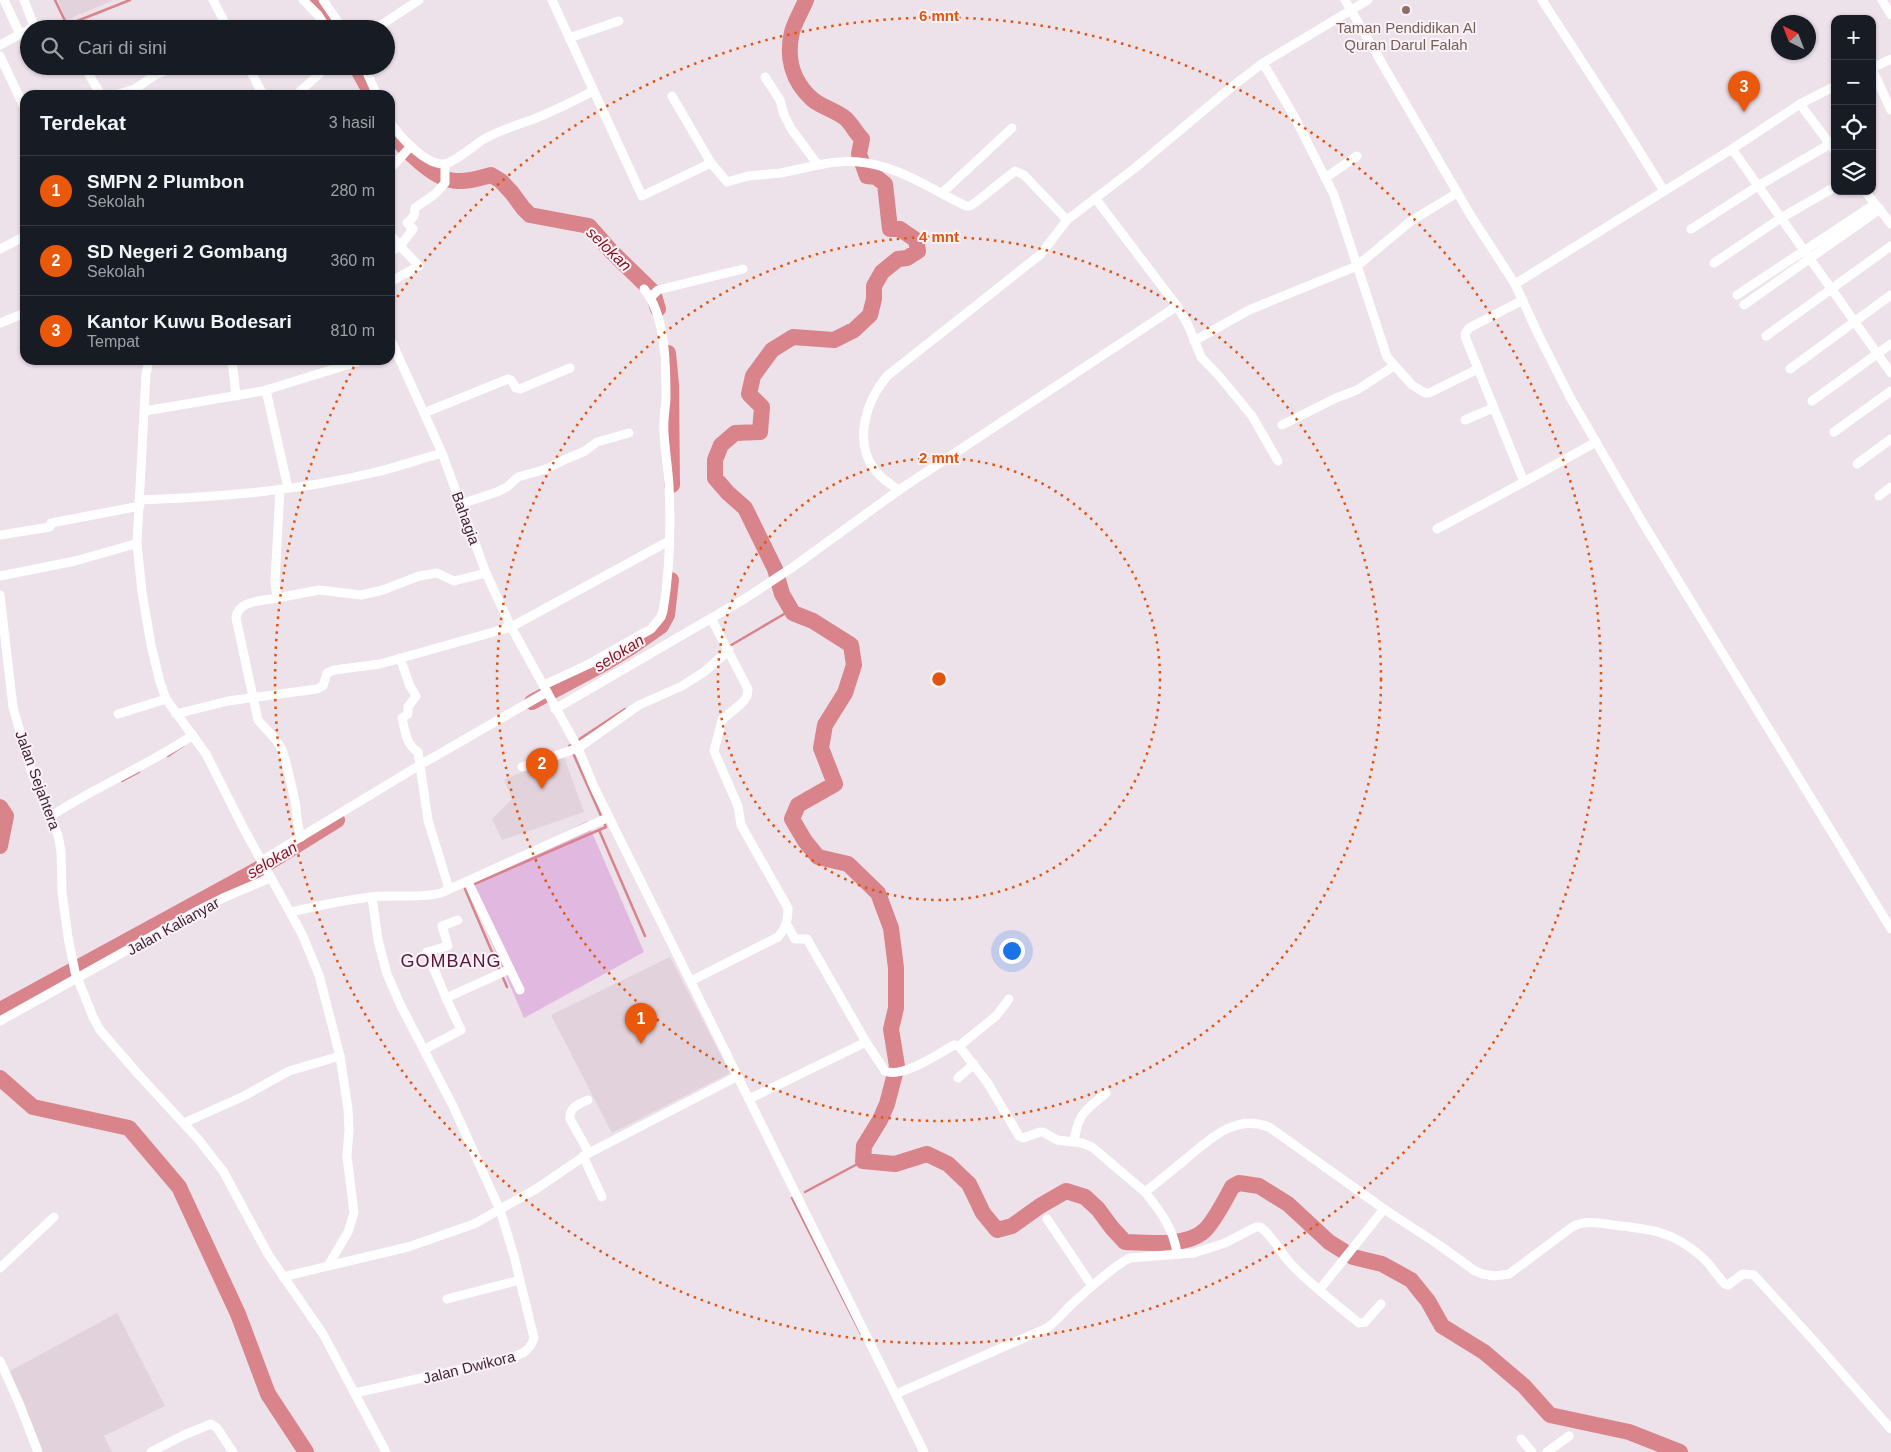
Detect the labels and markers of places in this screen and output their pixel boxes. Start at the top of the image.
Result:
marker: Taman Pendidikan Al Quran Darul Falah [1400,4,1412,16]
place label: Taman Pendidikan Al Quran Darul Falah [1336,19,1476,53]
pin: 3 [1728,71,1760,112]
centre of rings [930,670,948,688]
pin: 2 [526,748,558,789]
pin: 1 [625,1003,657,1044]

